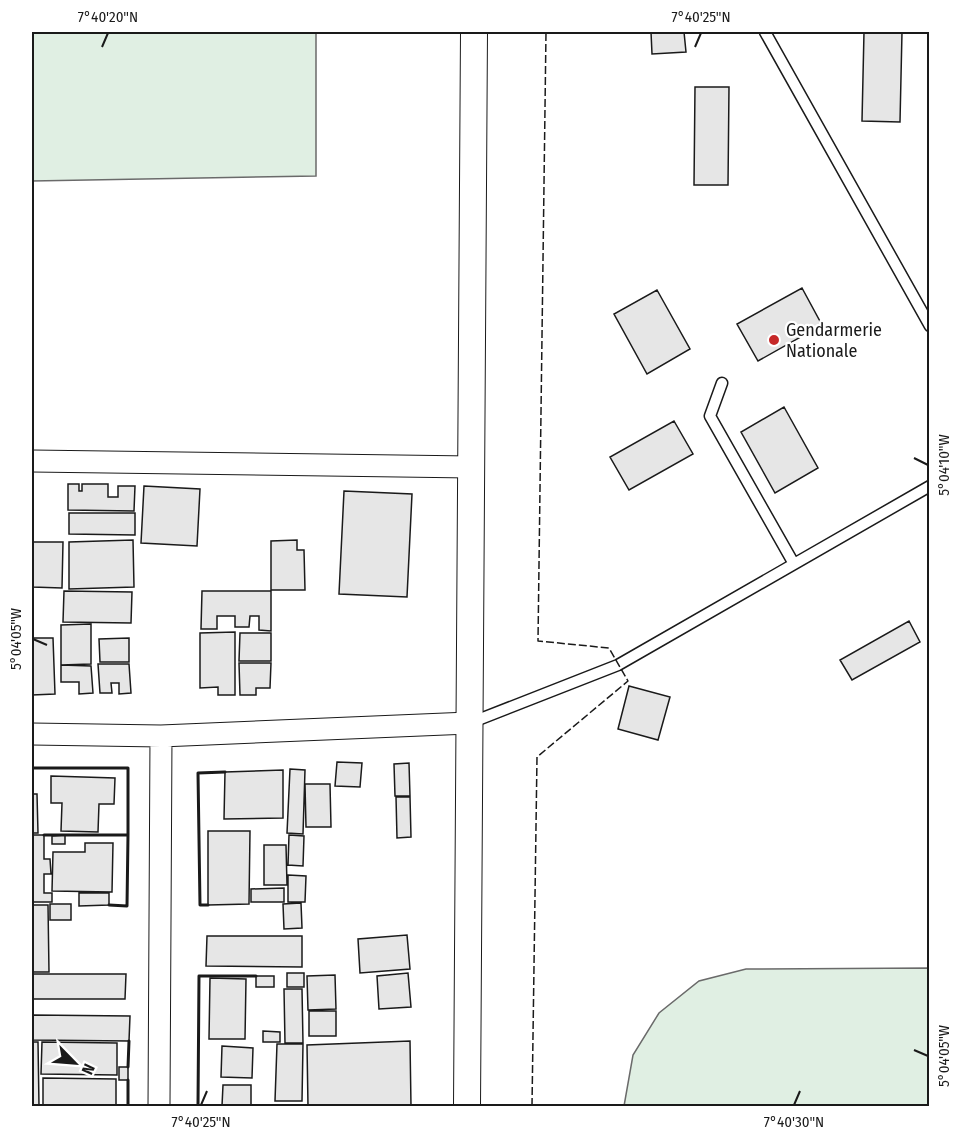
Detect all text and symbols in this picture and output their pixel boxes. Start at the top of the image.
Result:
text: 7°40'20"N [78,8,138,26]
text: 7°40'25"N [671,8,731,26]
place label: Gendarmerie Nationale [786,319,882,362]
marker: Gendarmerie Nationale [767,333,781,347]
text: 5°04'10"W [935,434,953,496]
text: 5°04'05"W [7,608,25,670]
text: 5°04'05"W [935,1025,953,1087]
north arrow [45,1033,105,1093]
text: N [78,1061,99,1077]
text: 7°40'25"N [171,1113,231,1131]
text: 7°40'30"N [764,1113,824,1131]

